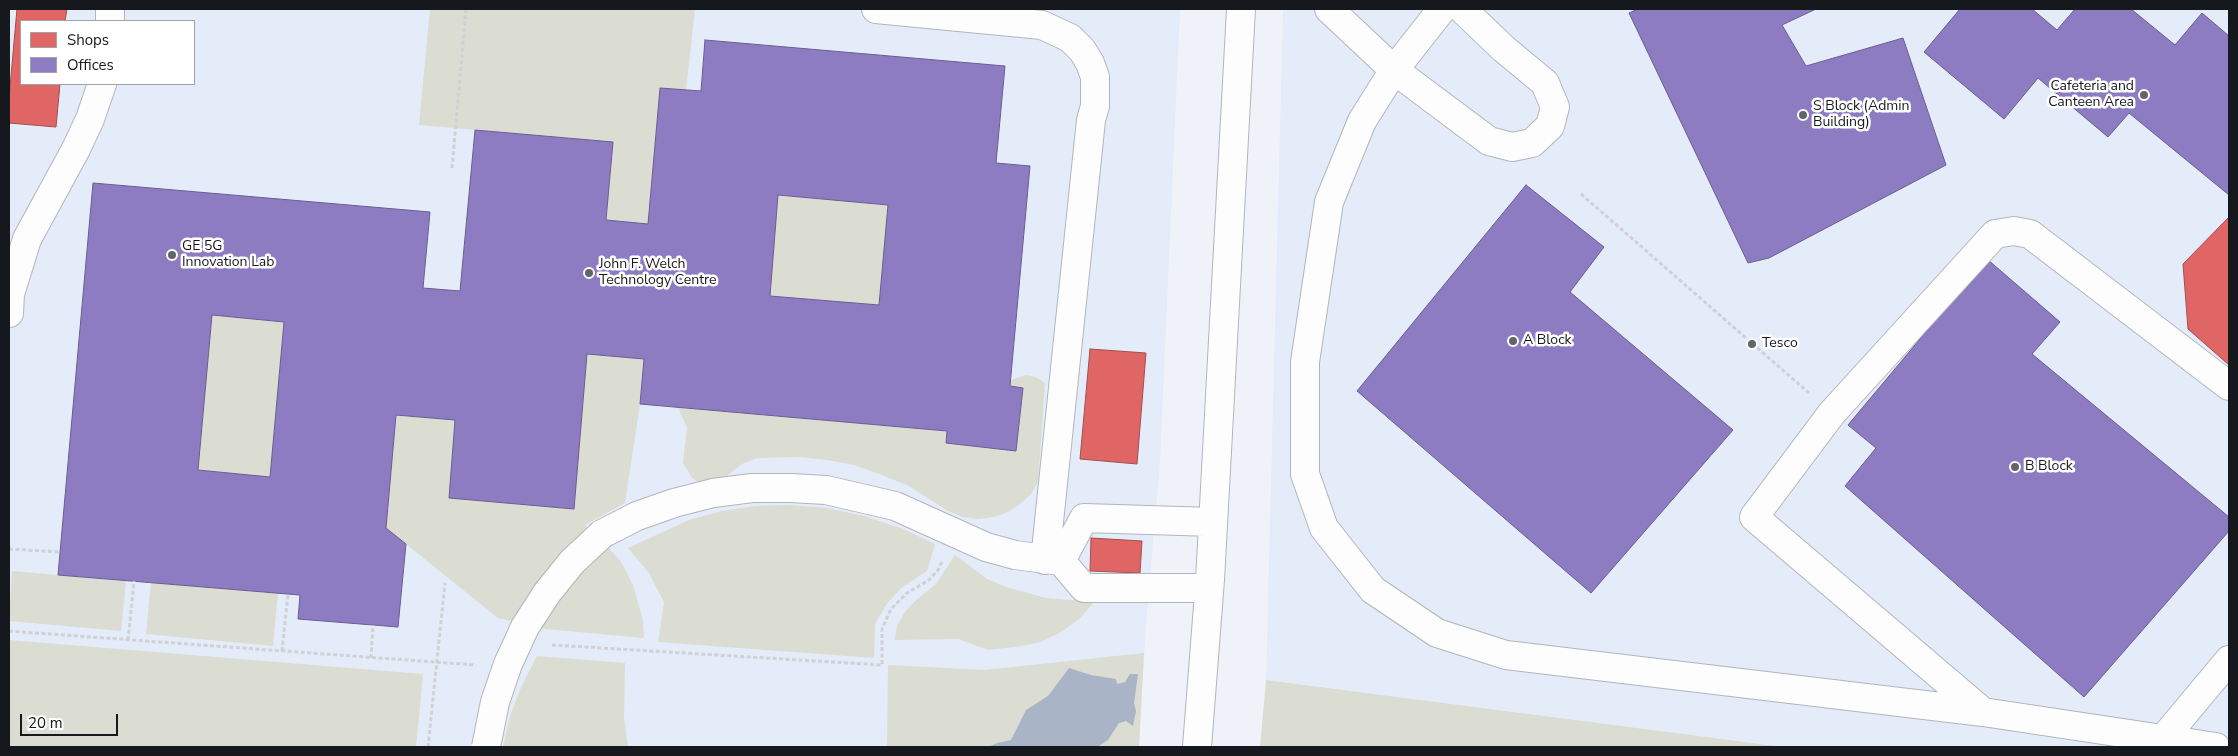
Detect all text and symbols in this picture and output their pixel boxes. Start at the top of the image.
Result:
legend [20,20,195,85]
text: Shops [67,30,109,50]
text: Offices [67,55,114,75]
place label: Cafeteria and Canteen Area [2048,79,2134,111]
marker: Cafeteria and Canteen Area [2138,89,2150,101]
place label: S Block (Admin Building) [1813,99,1910,132]
marker: S Block (Admin Building) [1797,109,1809,121]
place label: GE 5G Innovation Lab [182,239,274,272]
marker: GE 5G Innovation Lab [166,249,178,261]
place label: John F. Welch Technology Centre [599,257,716,290]
marker: John F. Welch Technology Centre [583,267,595,279]
place label: A Block [1523,333,1572,349]
marker: A Block [1507,335,1519,347]
place label: Tesco [1762,336,1798,352]
marker: Tesco [1746,338,1758,350]
place label: B Block [2025,459,2073,475]
marker: B Block [2009,461,2021,473]
scale bar [22,704,120,736]
text: 20 m [28,713,63,733]

